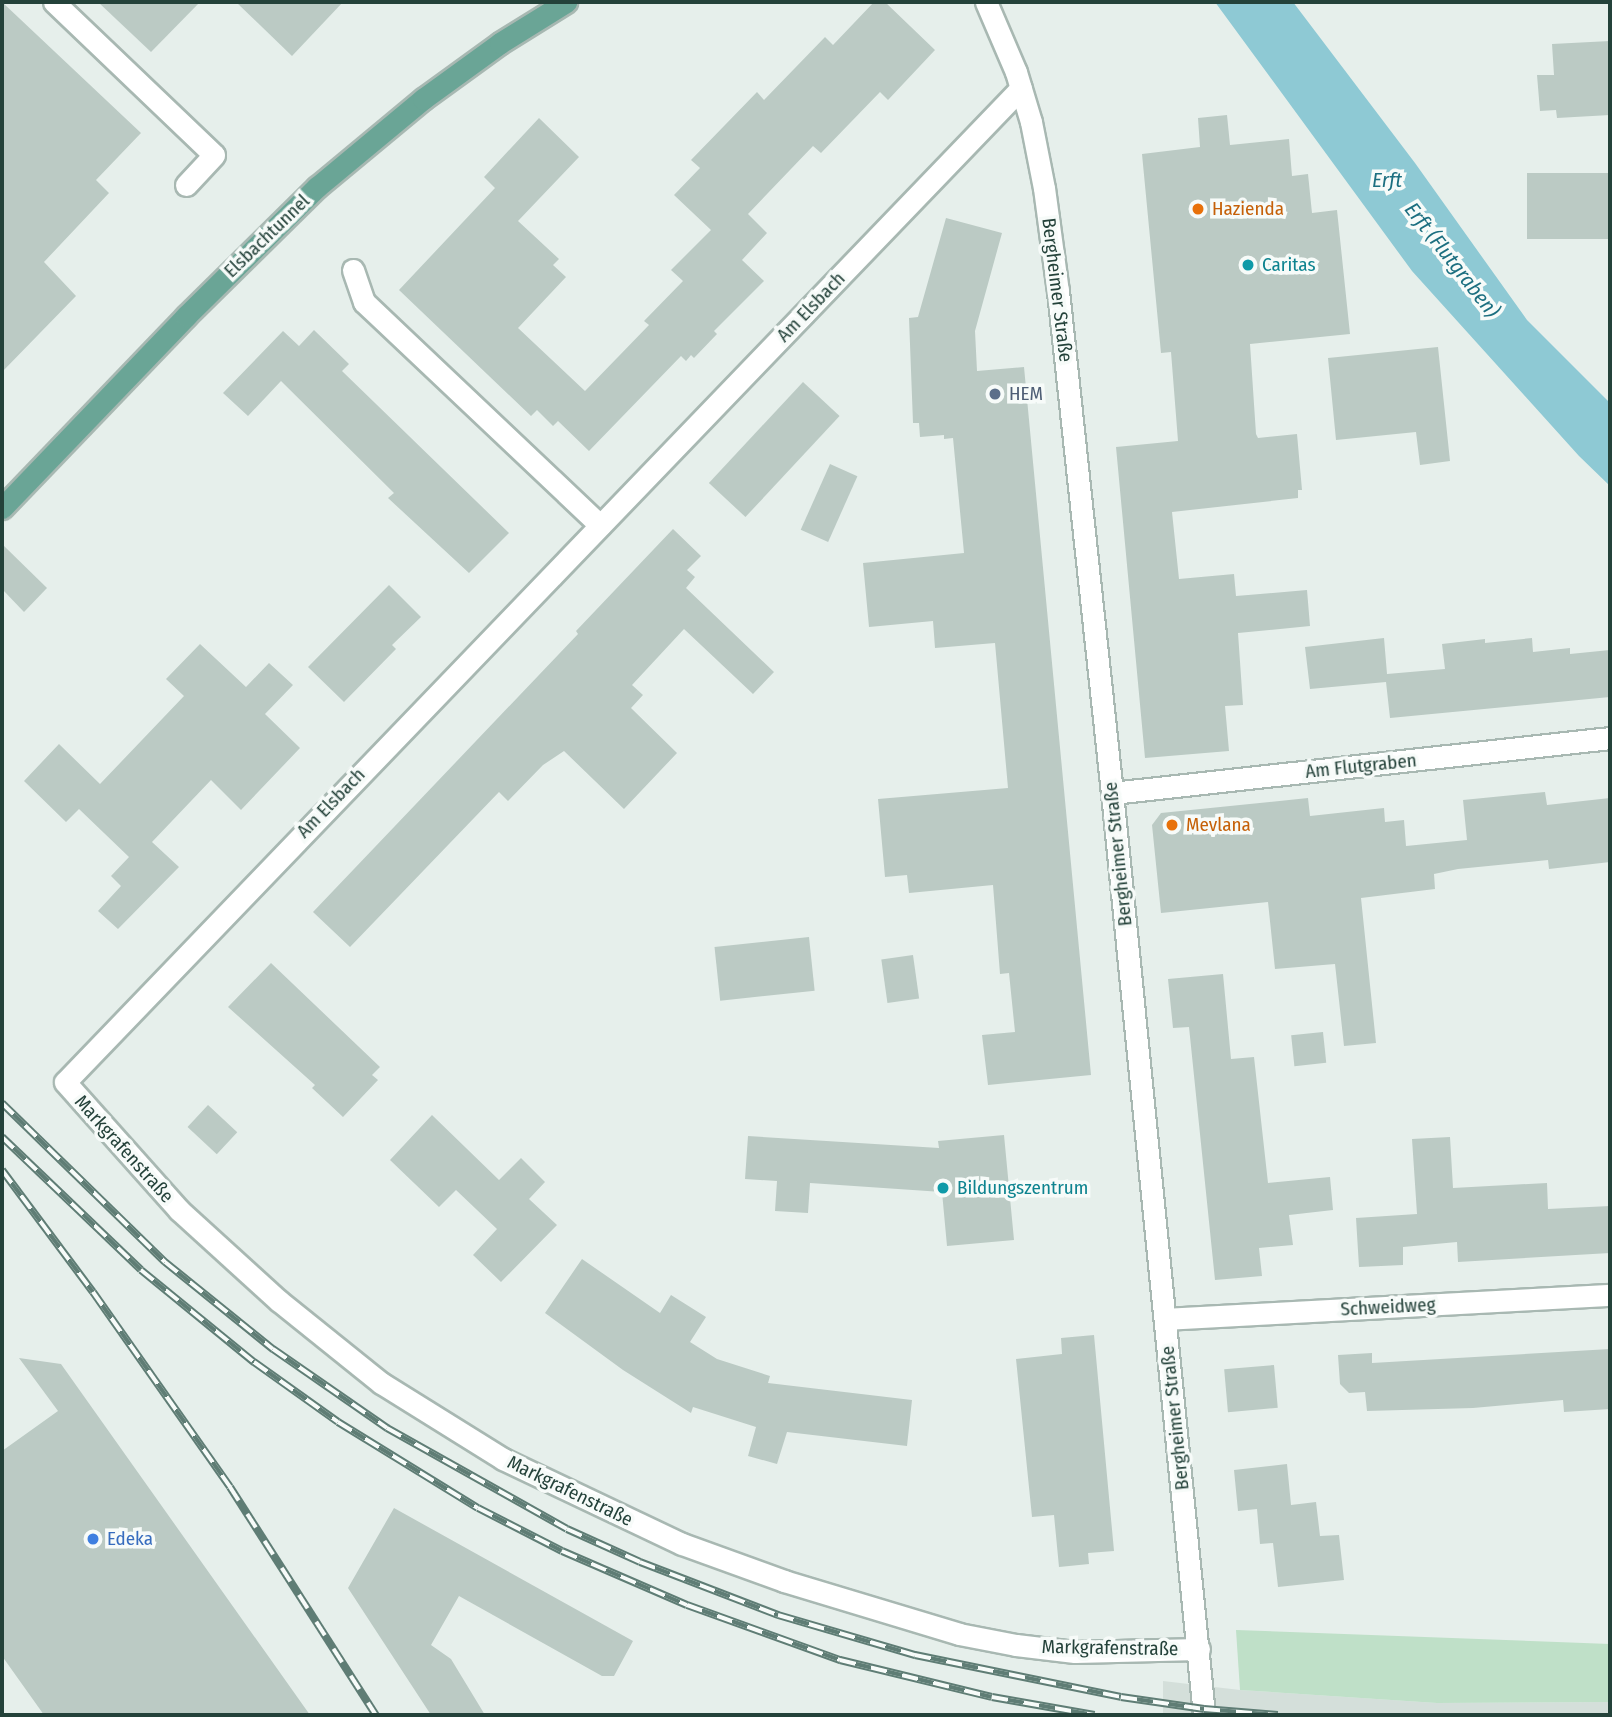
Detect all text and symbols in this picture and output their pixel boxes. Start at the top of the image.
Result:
water label: Erft [1372,167,1402,193]
street label: Elsbachtunnel [220,190,314,282]
water label: Erft (Flutgraben) [1399,197,1505,323]
place label: Hazienda [1212,198,1284,220]
marker: Hazienda [1190,201,1206,217]
street label: Bergheimer Straße [1037,217,1077,363]
place label: Caritas [1262,254,1316,276]
marker: Caritas [1240,257,1256,273]
street label: Am Elsbach [772,267,850,347]
place label: HEM [1009,383,1043,405]
marker: HEM [987,386,1003,402]
street label: Am Flutgraben [1304,749,1418,783]
street label: Am Elsbach [292,763,370,843]
street label: Bergheimer Straße [1099,781,1137,927]
place label: Mevlana [1186,814,1251,836]
marker: Mevlana [1164,817,1180,833]
street label: Markgrafenstraße [70,1091,178,1207]
place label: Bildungszentrum [957,1177,1088,1199]
marker: Bildungszentrum [935,1180,951,1196]
street label: Schweidweg [1340,1293,1436,1321]
street label: Bergheimer Straße [1156,1345,1194,1491]
street label: Markgrafenstraße [504,1451,636,1531]
place label: Edeka [107,1528,153,1550]
marker: Edeka [85,1531,101,1547]
street label: Markgrafenstraße [1041,1635,1179,1661]

